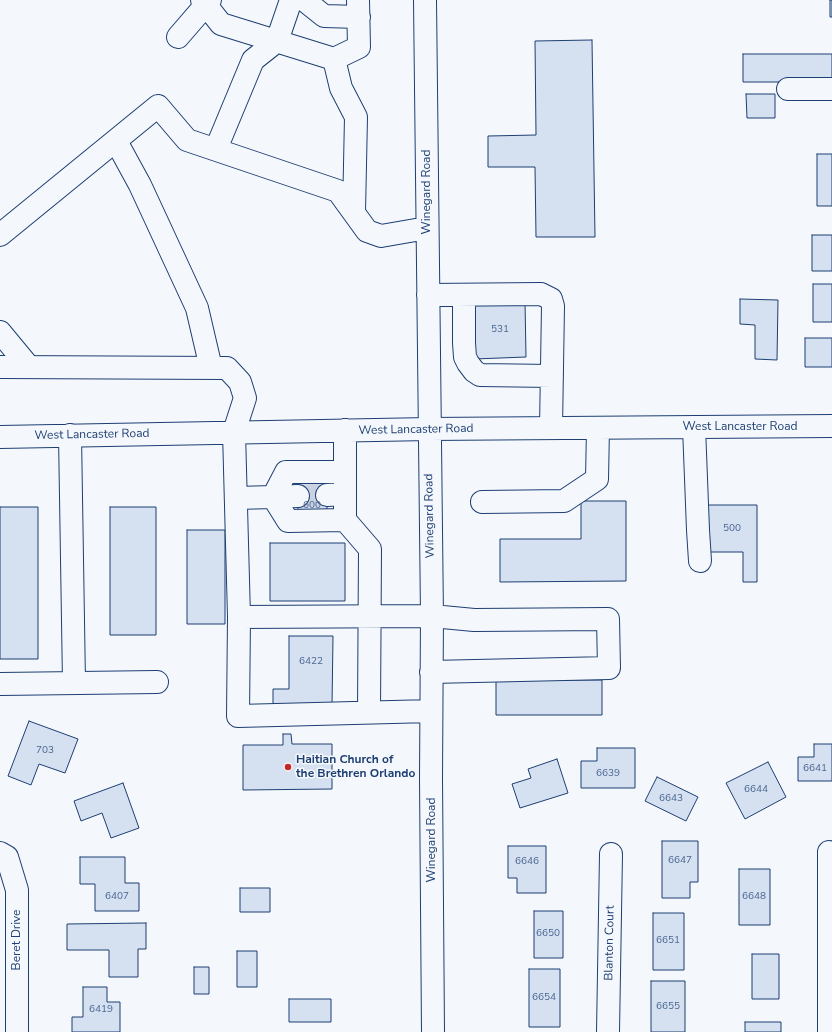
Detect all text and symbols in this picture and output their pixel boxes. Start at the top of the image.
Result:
street label: Winegard Road [420,150,434,234]
house number: 531 [491,324,509,336]
street label: West Lancaster Road [683,420,797,434]
street label: West Lancaster Road [358,422,474,438]
street label: West Lancaster Road [34,427,150,443]
street label: Winegard Road [422,473,438,559]
house number: 600 [303,500,321,512]
house number: 500 [723,523,741,535]
house number: 6422 [299,656,323,668]
house number: 703 [36,745,54,757]
place label: Haitian Church of the Brethren Orlando [296,753,415,781]
marker: Haitian Church of the Brethren Orlando [283,762,293,772]
house number: 6641 [803,763,827,775]
house number: 6639 [596,768,620,780]
house number: 6644 [744,784,768,796]
house number: 6643 [659,793,683,805]
street label: Winegard Road [425,798,439,882]
house number: 6647 [668,855,692,867]
house number: 6646 [515,856,539,868]
house number: 6407 [105,891,129,903]
house number: 6648 [742,891,766,903]
street label: Blanton Court [602,905,618,981]
street label: Beret Drive [10,910,24,970]
house number: 6650 [536,928,560,940]
house number: 6651 [656,935,680,947]
house number: 6654 [532,992,556,1004]
house number: 6655 [656,1001,680,1013]
house number: 6419 [89,1004,113,1016]

